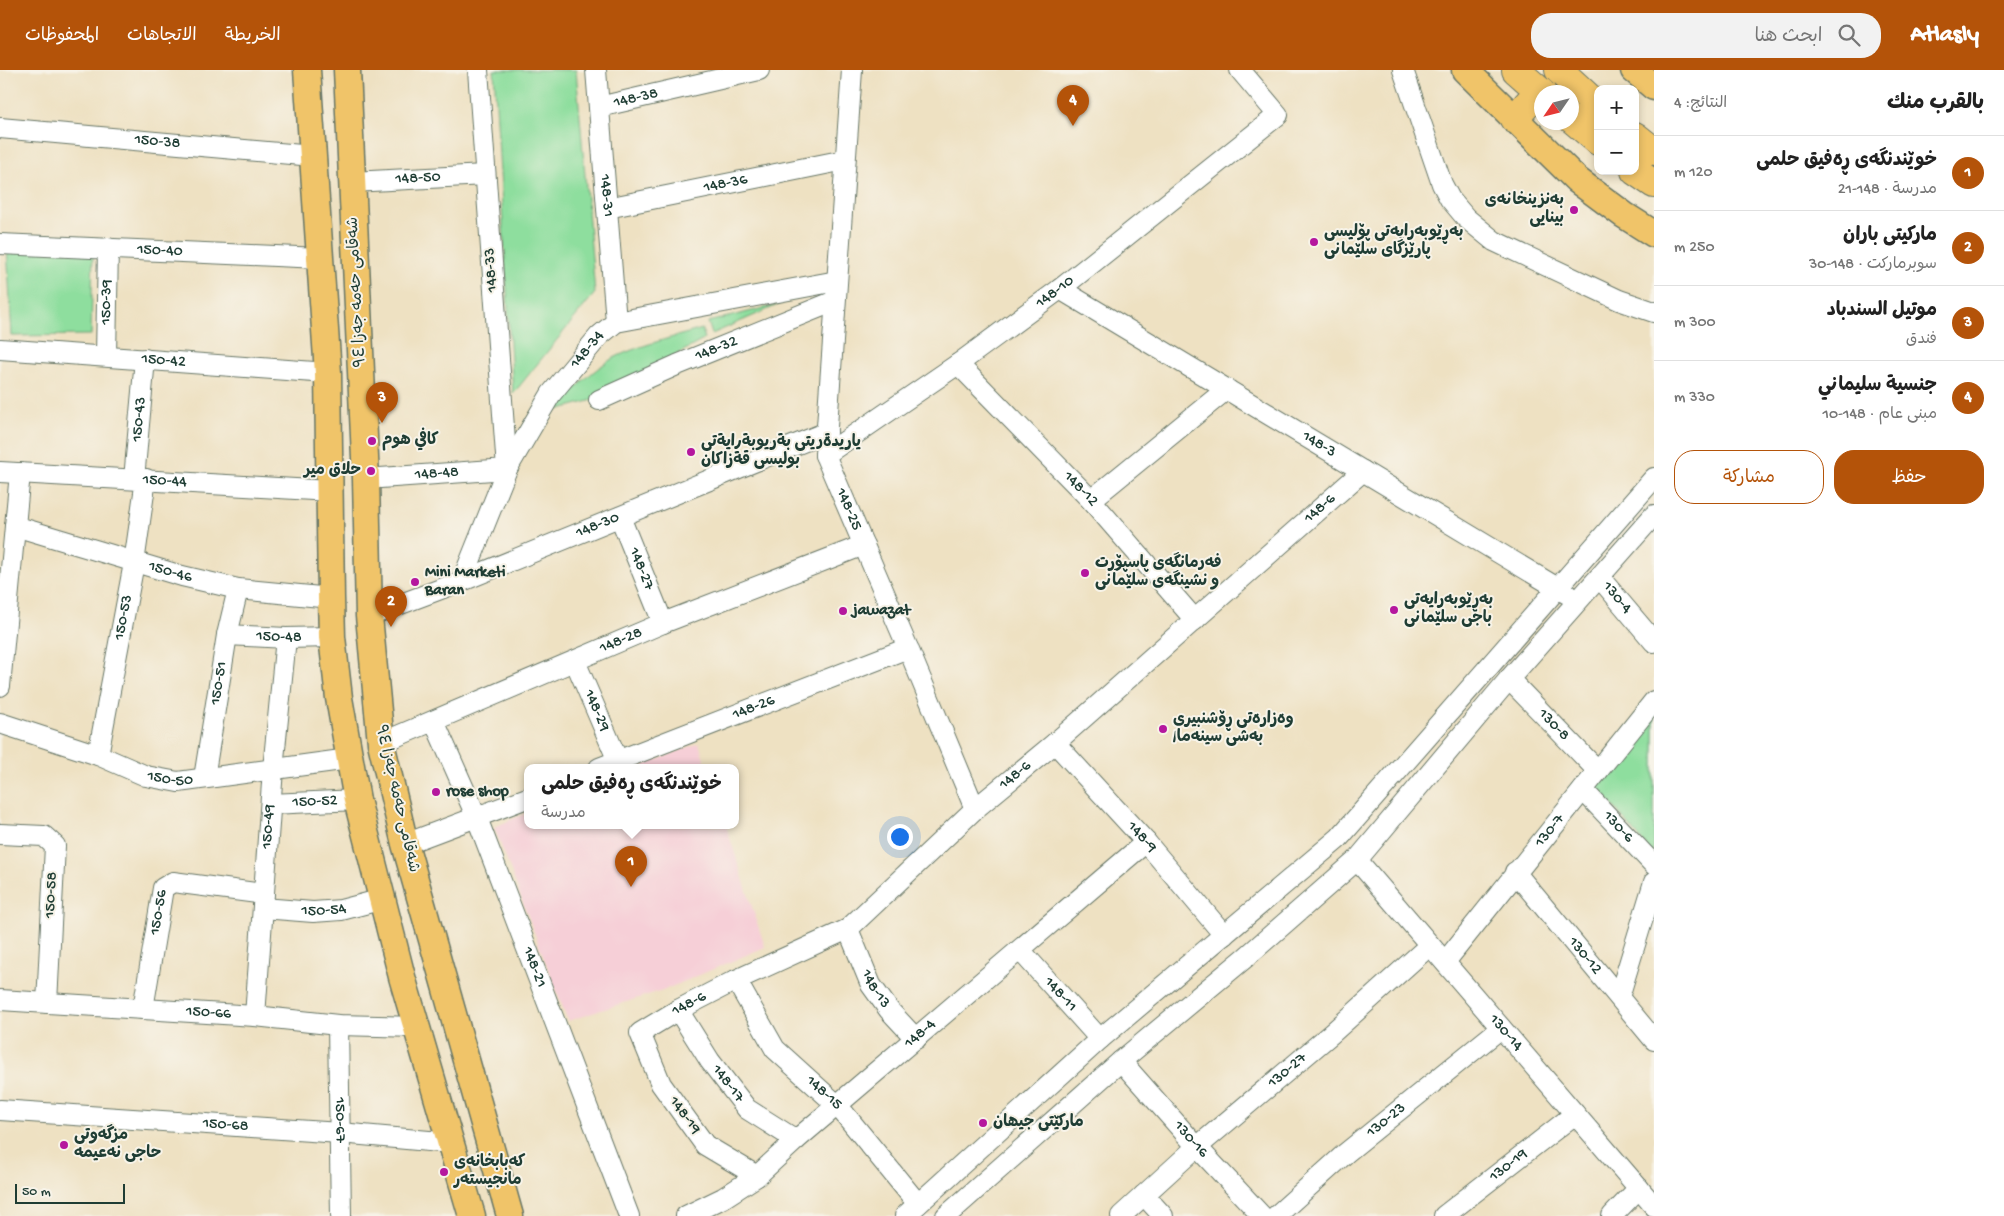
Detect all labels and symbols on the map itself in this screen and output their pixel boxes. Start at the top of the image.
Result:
street label: 148-38 [611,84,660,113]
pin: 4 [1057,85,1089,126]
north arrow [1534,85,1579,130]
street label: 150-38 [133,130,181,154]
street label: 148-50 [394,168,441,189]
street label: 148-36 [701,170,750,198]
street label: 148-31 [595,173,617,218]
place label: بەنزینخانەی بینایی [1485,191,1564,229]
marker: بەنزینخانەی بینایی [1568,204,1580,216]
street label: شەقامی حەمە جەزا ٩٤ [345,216,371,368]
place label: بەڕێوبەرایەتی پۆلیسی پارێزگای سلێمانی [1324,223,1463,261]
marker: بەڕێوبەرایەتی پۆلیسی پارێزگای سلێمانی [1308,236,1320,248]
street label: 150-40 [136,240,183,261]
street label: 148-33 [481,247,503,294]
street label: 148-10 [1031,272,1078,314]
street label: 150-39 [97,279,117,326]
street label: 148-34 [566,326,608,373]
street label: 148-32 [692,332,741,366]
street label: 150-42 [140,350,187,372]
pin: 3 [366,382,398,423]
street label: 150-43 [128,396,151,443]
place label: كافي هوم [382,427,439,451]
street label: 148-3 [1298,427,1339,462]
place label: ياريدةريتى بةريوبةرايةتى بوليسى قةزاكان [701,433,861,471]
marker: كافي هوم [366,435,378,447]
marker: ياريدةريتى بةريوبةرايةتى بوليسى قةزاكان [685,446,697,458]
place label: حلاق میر [302,461,361,481]
street label: 148-48 [413,463,460,485]
marker: حلاق میر [365,465,377,477]
street label: 148-12 [1058,467,1102,511]
street label: 150-44 [141,471,188,492]
street label: 148-25 [830,484,866,533]
street label: 148-6 [1300,489,1341,528]
street label: 148-30 [572,508,622,543]
street label: 148-27 [624,544,658,593]
place label: فەرمانگەی پاسپۆرت و نشینگەی سلێمانی [1095,552,1221,592]
street label: 150-46 [145,557,195,588]
place label: Mini Marketi Baran [424,564,506,601]
marker: فەرمانگەی پاسپۆرت و نشینگەی سلێمانی [1079,567,1091,579]
marker: Mini Marketi Baran [409,576,421,588]
street label: 130-4 [1597,577,1636,618]
pin: 2 [375,586,407,627]
place label: بەڕێوبەرایەتی باجی سلێمانی [1404,591,1493,629]
street label: 150-53 [110,593,137,643]
place label: jawazat [850,602,912,621]
marker: بەڕێوبەرایەتی باجی سلێمانی [1388,604,1400,616]
marker: jawazat [837,605,849,617]
street label: 148-28 [596,623,646,659]
street label: 150-48 [255,627,302,648]
street label: 150-51 [206,660,232,707]
street label: 148-29 [579,686,614,734]
street label: 148-26 [729,691,778,725]
street label: 130-8 [1533,704,1574,745]
place label: وە‌زارە‌تی ڕۆشنبیری /بە‌شی سینە‌ما [1172,710,1294,748]
street label: شەقامی حەمە جەزا ٩٤ [370,723,422,875]
marker: وە‌زارە‌تی ڕۆشنبیری /بە‌شی سینە‌ما [1157,723,1169,735]
street label: 148-6 [995,756,1036,795]
street label: 150-50 [144,767,194,792]
place label: rose shop [445,783,509,802]
marker: rose shop [430,786,442,798]
street label: 150-52 [291,791,338,813]
street label: 150-49 [258,804,280,850]
street label: 130-6 [1598,806,1638,848]
street label: 130-7 [1530,810,1569,852]
street label: 148-9 [1122,817,1161,857]
your location [887,824,913,850]
pin: 1 [615,846,647,887]
street label: 150-58 [41,871,63,920]
street label: 150-56 [146,887,172,937]
street label: 150-54 [300,899,349,922]
street label: 130-12 [1563,933,1606,979]
street label: 148-21 [517,943,550,990]
street label: 148-13 [856,966,894,1012]
street label: 148-11 [1039,972,1081,1016]
street label: 148-6 [668,987,710,1021]
street label: 150-66 [184,1002,233,1024]
street label: 130-14 [1484,1010,1527,1056]
street label: 148-4 [900,1015,940,1054]
street label: 130-27 [1263,1048,1311,1093]
street label: 148-17 [706,1060,749,1107]
street label: 148-15 [801,1071,846,1114]
street label: 148-19 [663,1092,704,1139]
street label: 150-67 [330,1096,349,1144]
street label: 130-23 [1362,1099,1410,1143]
place label: ماركێتی جیھان [993,1113,1084,1133]
street label: 150-68 [201,1114,249,1136]
street label: 130-16 [1168,1116,1213,1163]
marker: ماركێتی جیھان [977,1117,989,1129]
place label: مزگەوتی حاجی نەعیمە [74,1124,161,1164]
marker: مزگەوتی حاجی نەعیمە [58,1139,70,1151]
street label: 130-19 [1485,1145,1532,1187]
place label: كەبابخانەی مانجیستەر [452,1153,525,1191]
marker: كەبابخانەی مانجیستەر [438,1166,450,1178]
scale bar [15,1181,125,1204]

